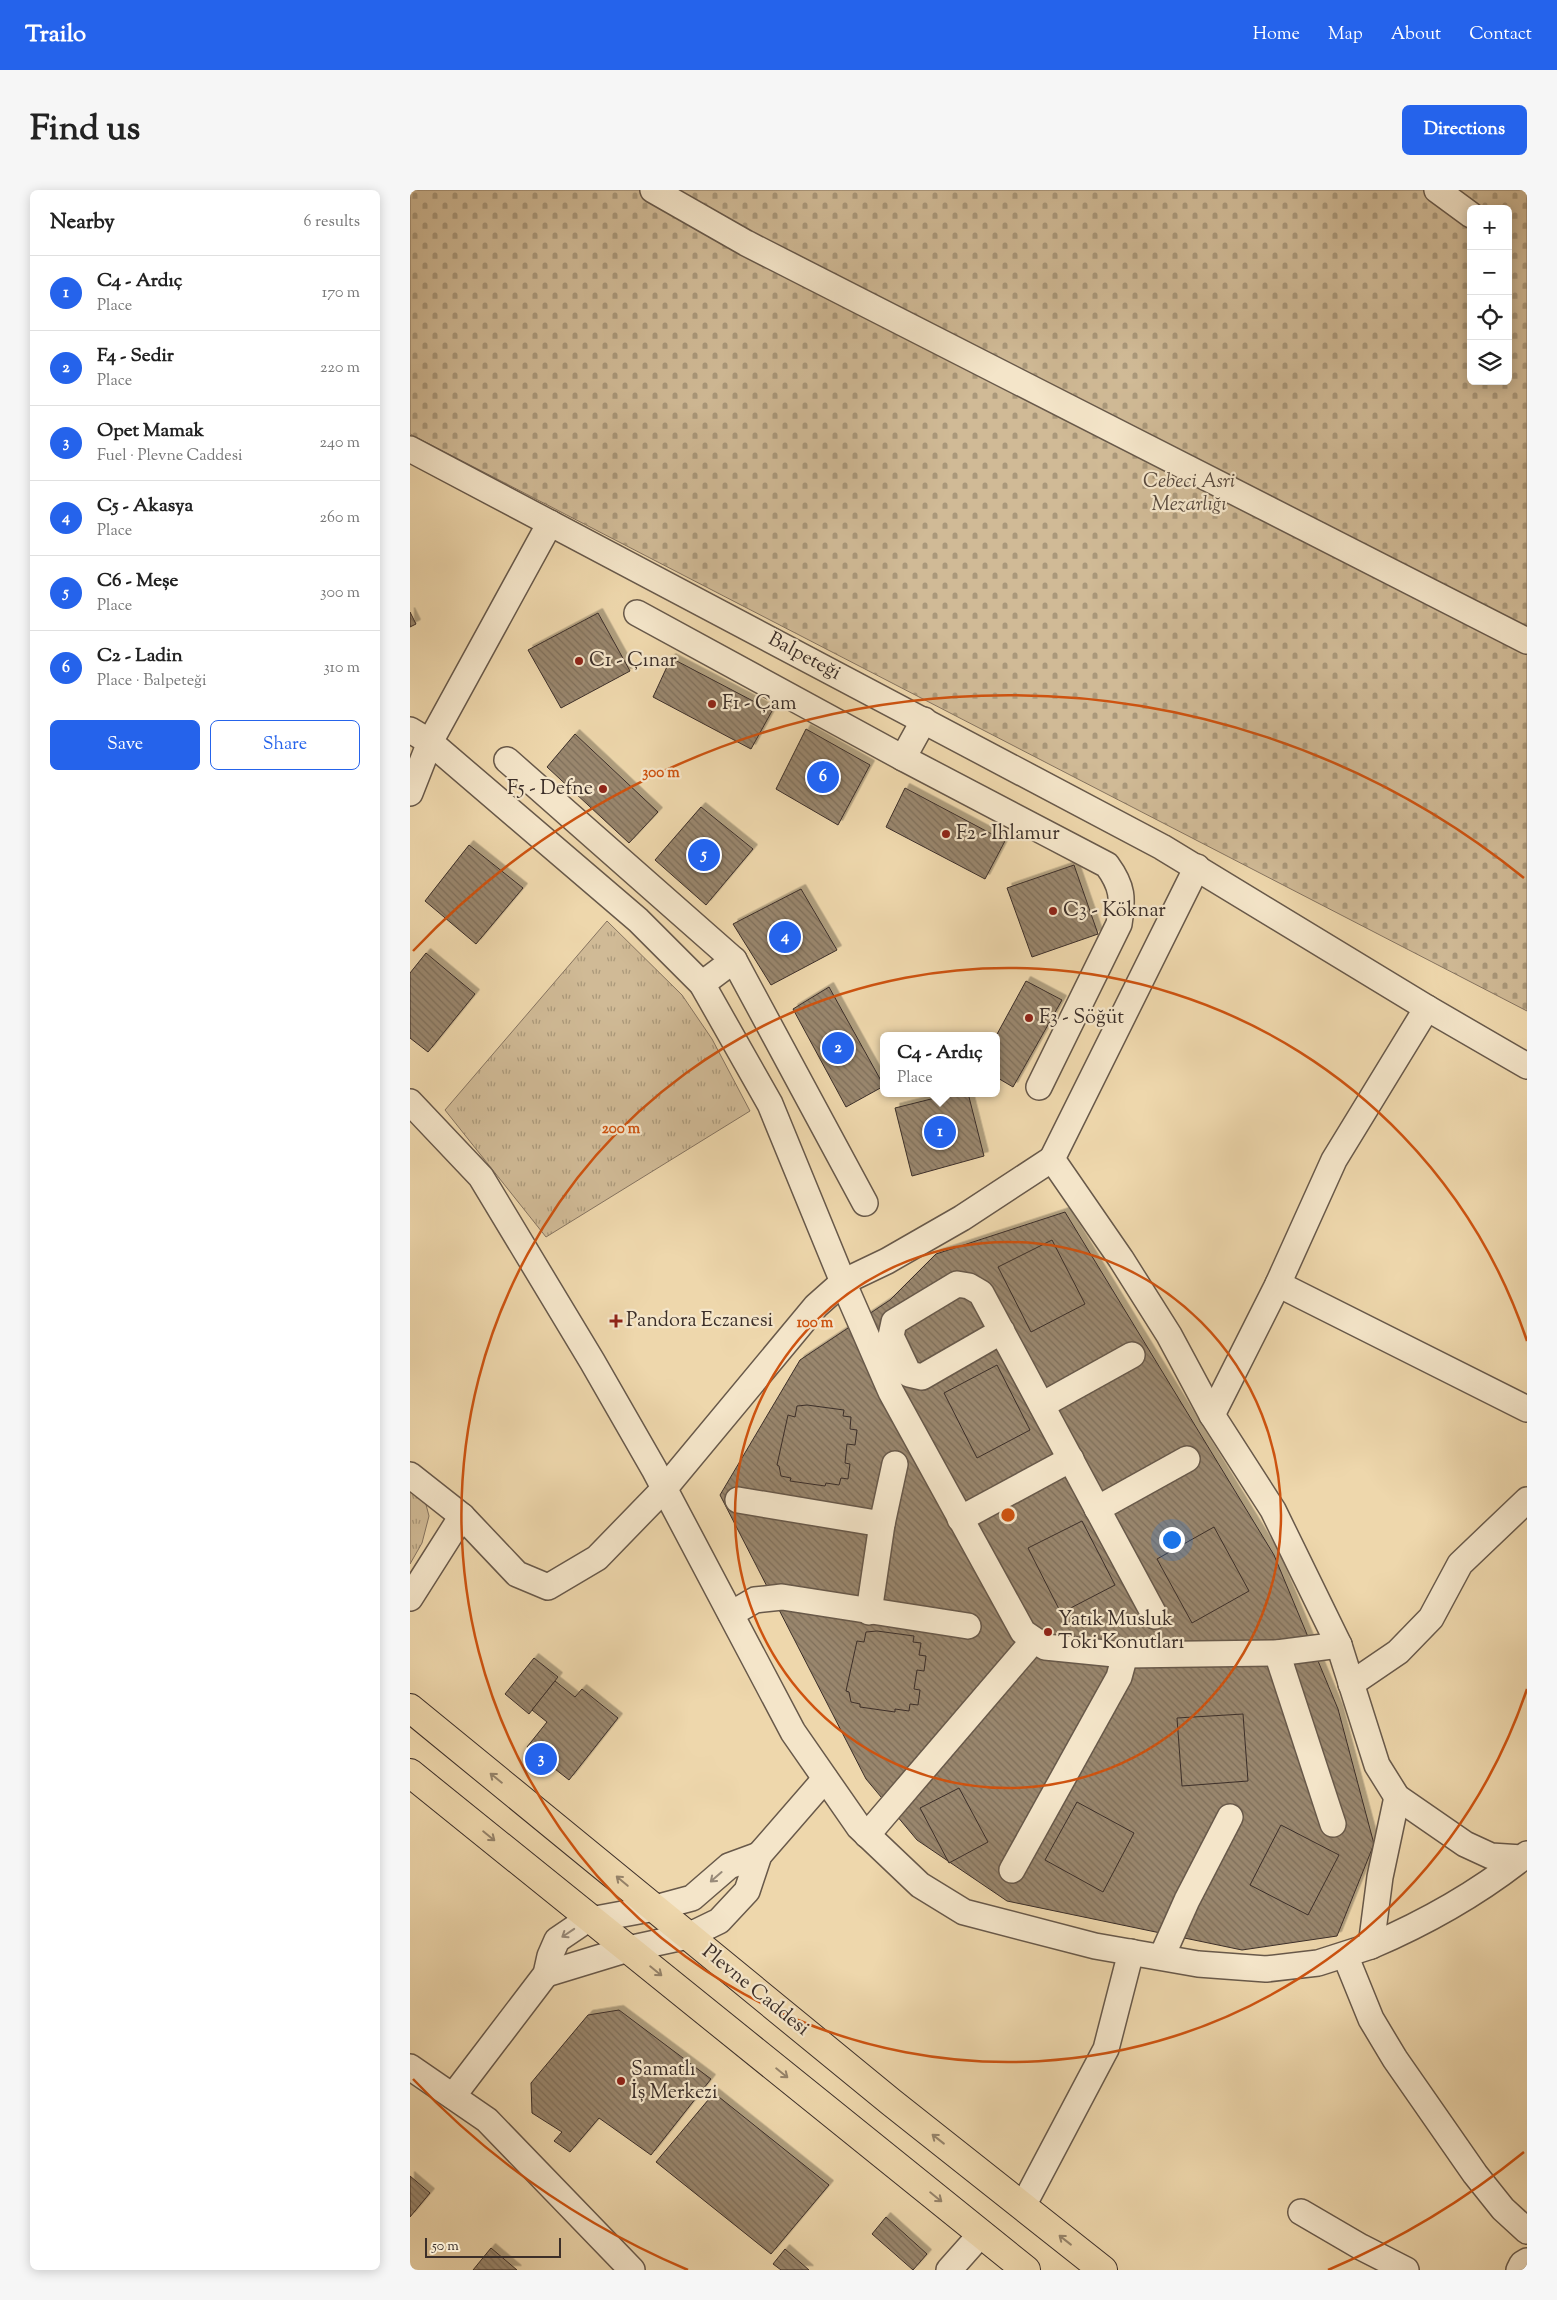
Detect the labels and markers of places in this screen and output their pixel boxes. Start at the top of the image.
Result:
place label: C1 - Çınar [589,647,677,676]
marker: C1 - Çınar [573,655,585,667]
place label: F1 - Çam [722,690,797,719]
marker: F1 - Çam [706,698,718,710]
pin: 6 [807,758,839,796]
place label: F5 - Defne [507,775,593,804]
marker: F5 - Defne [597,783,609,795]
place label: F2 - Ihlamur [956,820,1060,849]
marker: F2 - Ihlamur [940,828,952,840]
pin: 5 [688,836,720,874]
place label: C3 - Köknar [1063,897,1166,926]
marker: C3 - Köknar [1047,905,1059,917]
pin: 4 [769,918,801,956]
place label: F3 - Söğüt [1039,1004,1124,1033]
marker: F3 - Söğüt [1023,1012,1035,1024]
pin: 2 [822,1029,854,1067]
pin: 1 [924,1113,956,1151]
place label: Pandora Eczanesi [626,1307,774,1336]
marker: Pandora Eczanesi [610,1315,622,1327]
centre of rings [999,1506,1017,1524]
place label: Yatık Musluk Toki Konutları [1058,1606,1185,1658]
marker: Yatık Musluk Toki Konutları [1042,1626,1054,1638]
pin: 3 [525,1740,557,1778]
place label: Samatlı İş Merkezi [631,2056,718,2108]
marker: Samatlı İş Merkezi [615,2075,627,2087]

